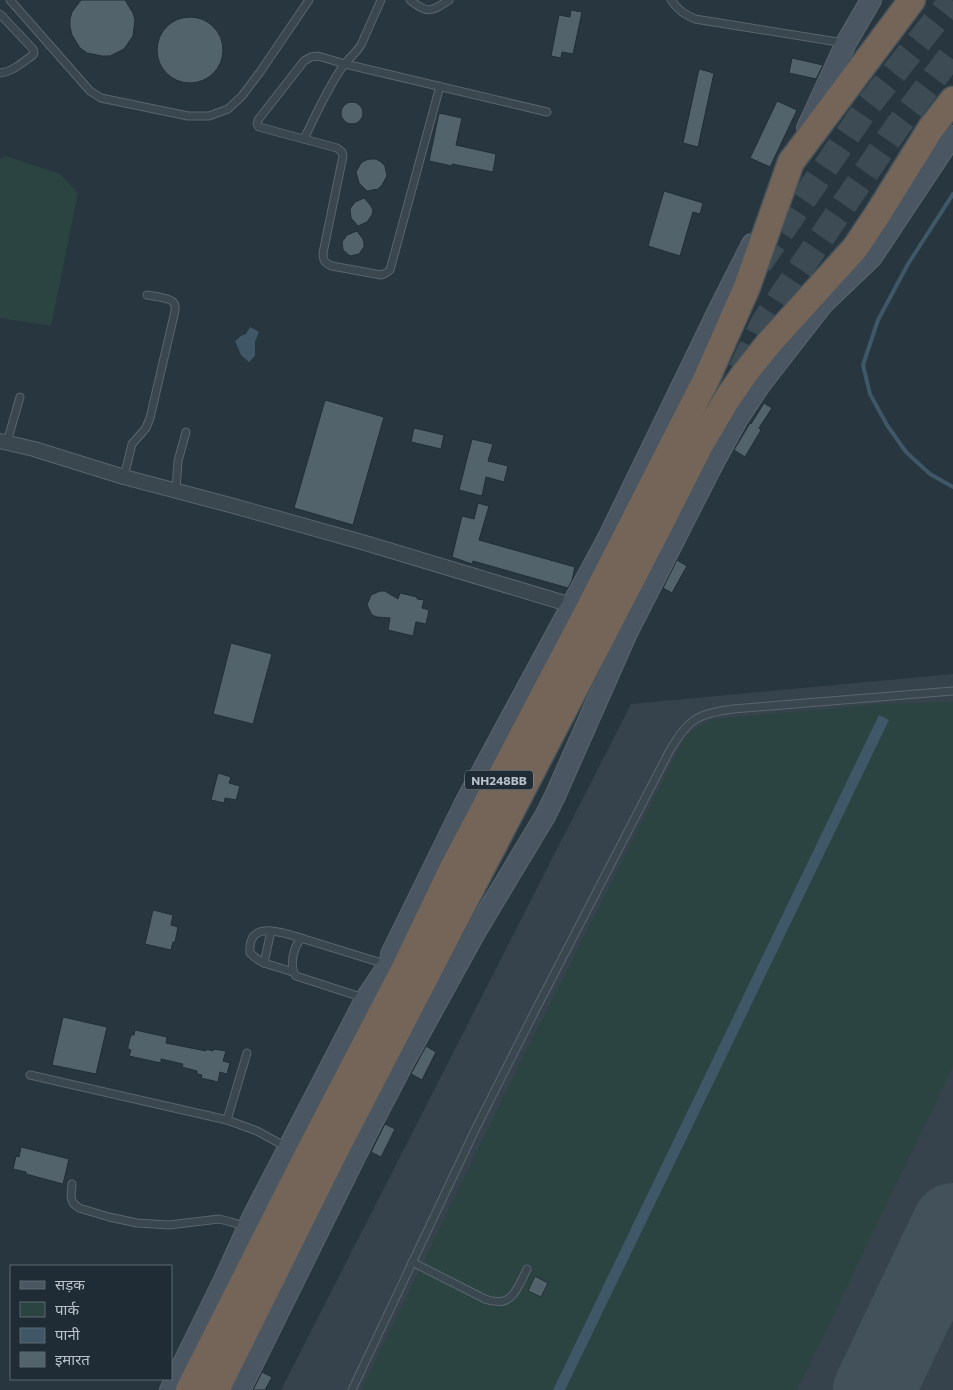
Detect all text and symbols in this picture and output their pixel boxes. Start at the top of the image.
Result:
road number: NH248BB [465,770,533,790]
legend [10,1265,172,1380]
text: सड़क [55,1275,85,1293]
text: पार्क [55,1300,79,1318]
text: पानी [55,1325,81,1343]
text: इमारत [55,1350,90,1368]

